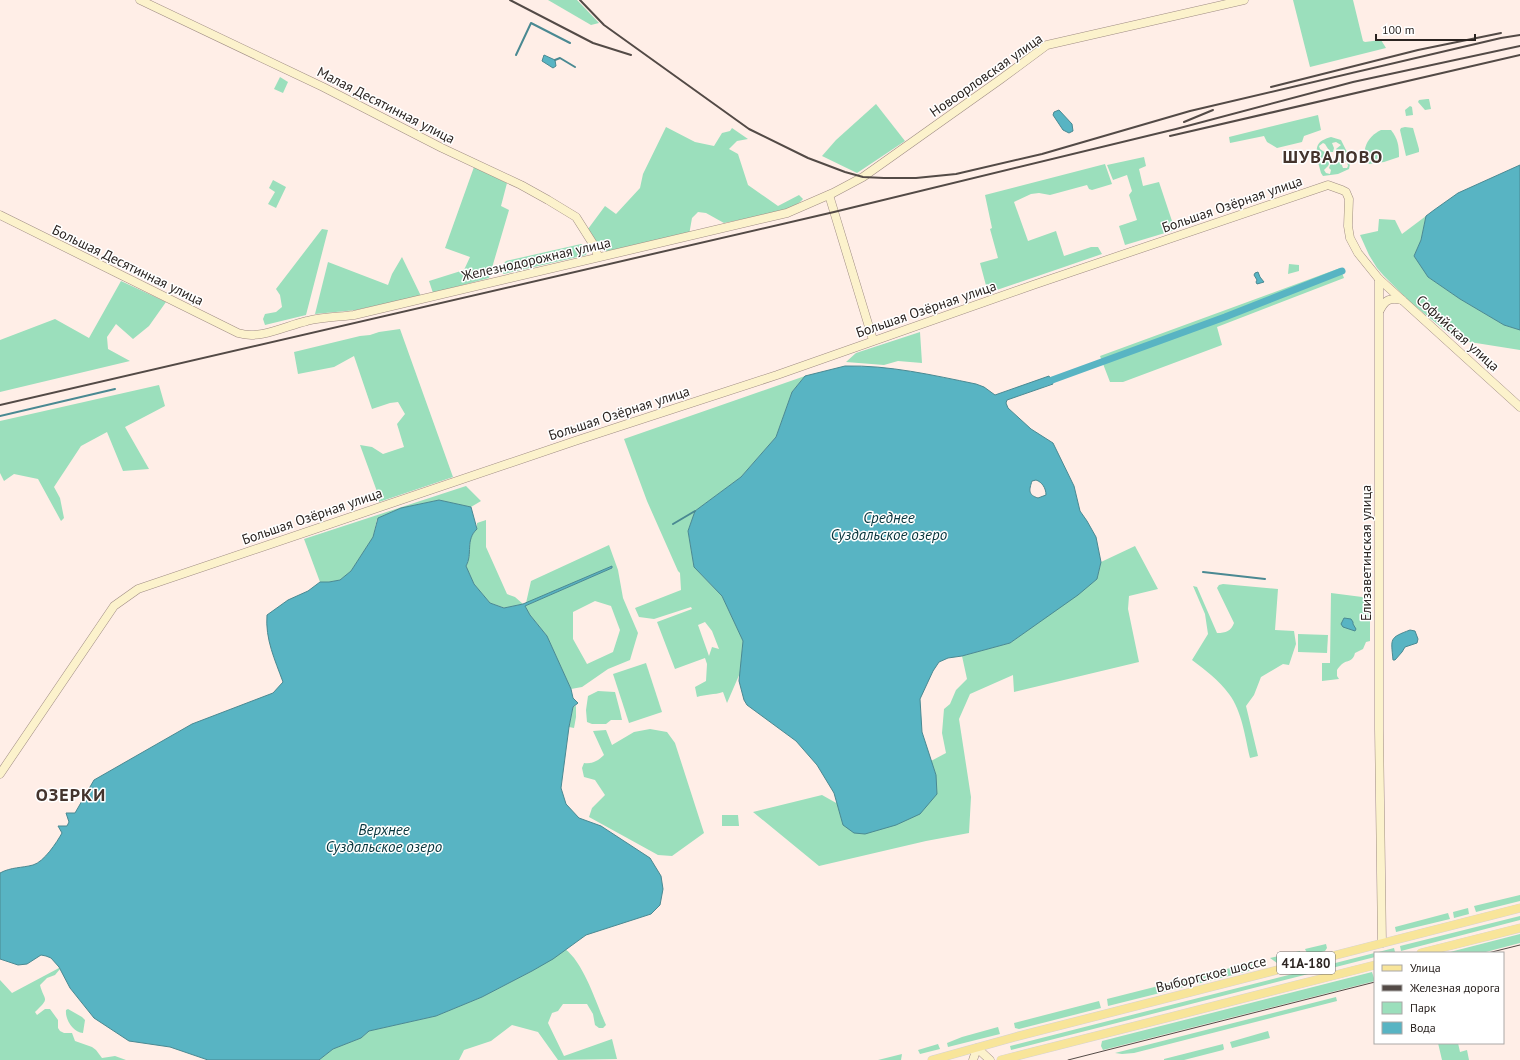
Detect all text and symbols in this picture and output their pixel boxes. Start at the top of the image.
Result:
scale bar [1376,16,1475,42]
text: 100 m [1382,22,1415,37]
street label: Новоорловская улица [926,29,1046,121]
street label: Малая Десятинная улица [314,62,458,148]
district label: ШУВАЛОВО [1283,145,1383,168]
street label: Большая Озёрная улица [1159,172,1305,236]
street label: Большая Десятинная улица [49,220,207,310]
street label: Железнодорожная улица [459,233,612,285]
street label: Большая Озёрная улица [853,277,999,341]
street label: Софийская улица [1413,291,1503,375]
street label: Большая Озёрная улица [546,382,692,444]
street label: Большая Озёрная улица [239,484,385,548]
street label: Елизаветинская улица [1357,485,1375,621]
water label: Среднее Суздальское озеро [831,508,947,544]
district label: ОЗЕРКИ [36,783,106,806]
water label: Верхнее Суздальское озеро [326,820,442,856]
street label: Выборгское шоссе [1154,952,1268,996]
road number: 41А-180 [1277,952,1335,974]
legend [1374,952,1504,1044]
text: Улица [1410,960,1441,975]
text: Железная дорога [1409,980,1500,995]
text: Парк [1410,1000,1436,1015]
text: Вода [1410,1020,1436,1035]

